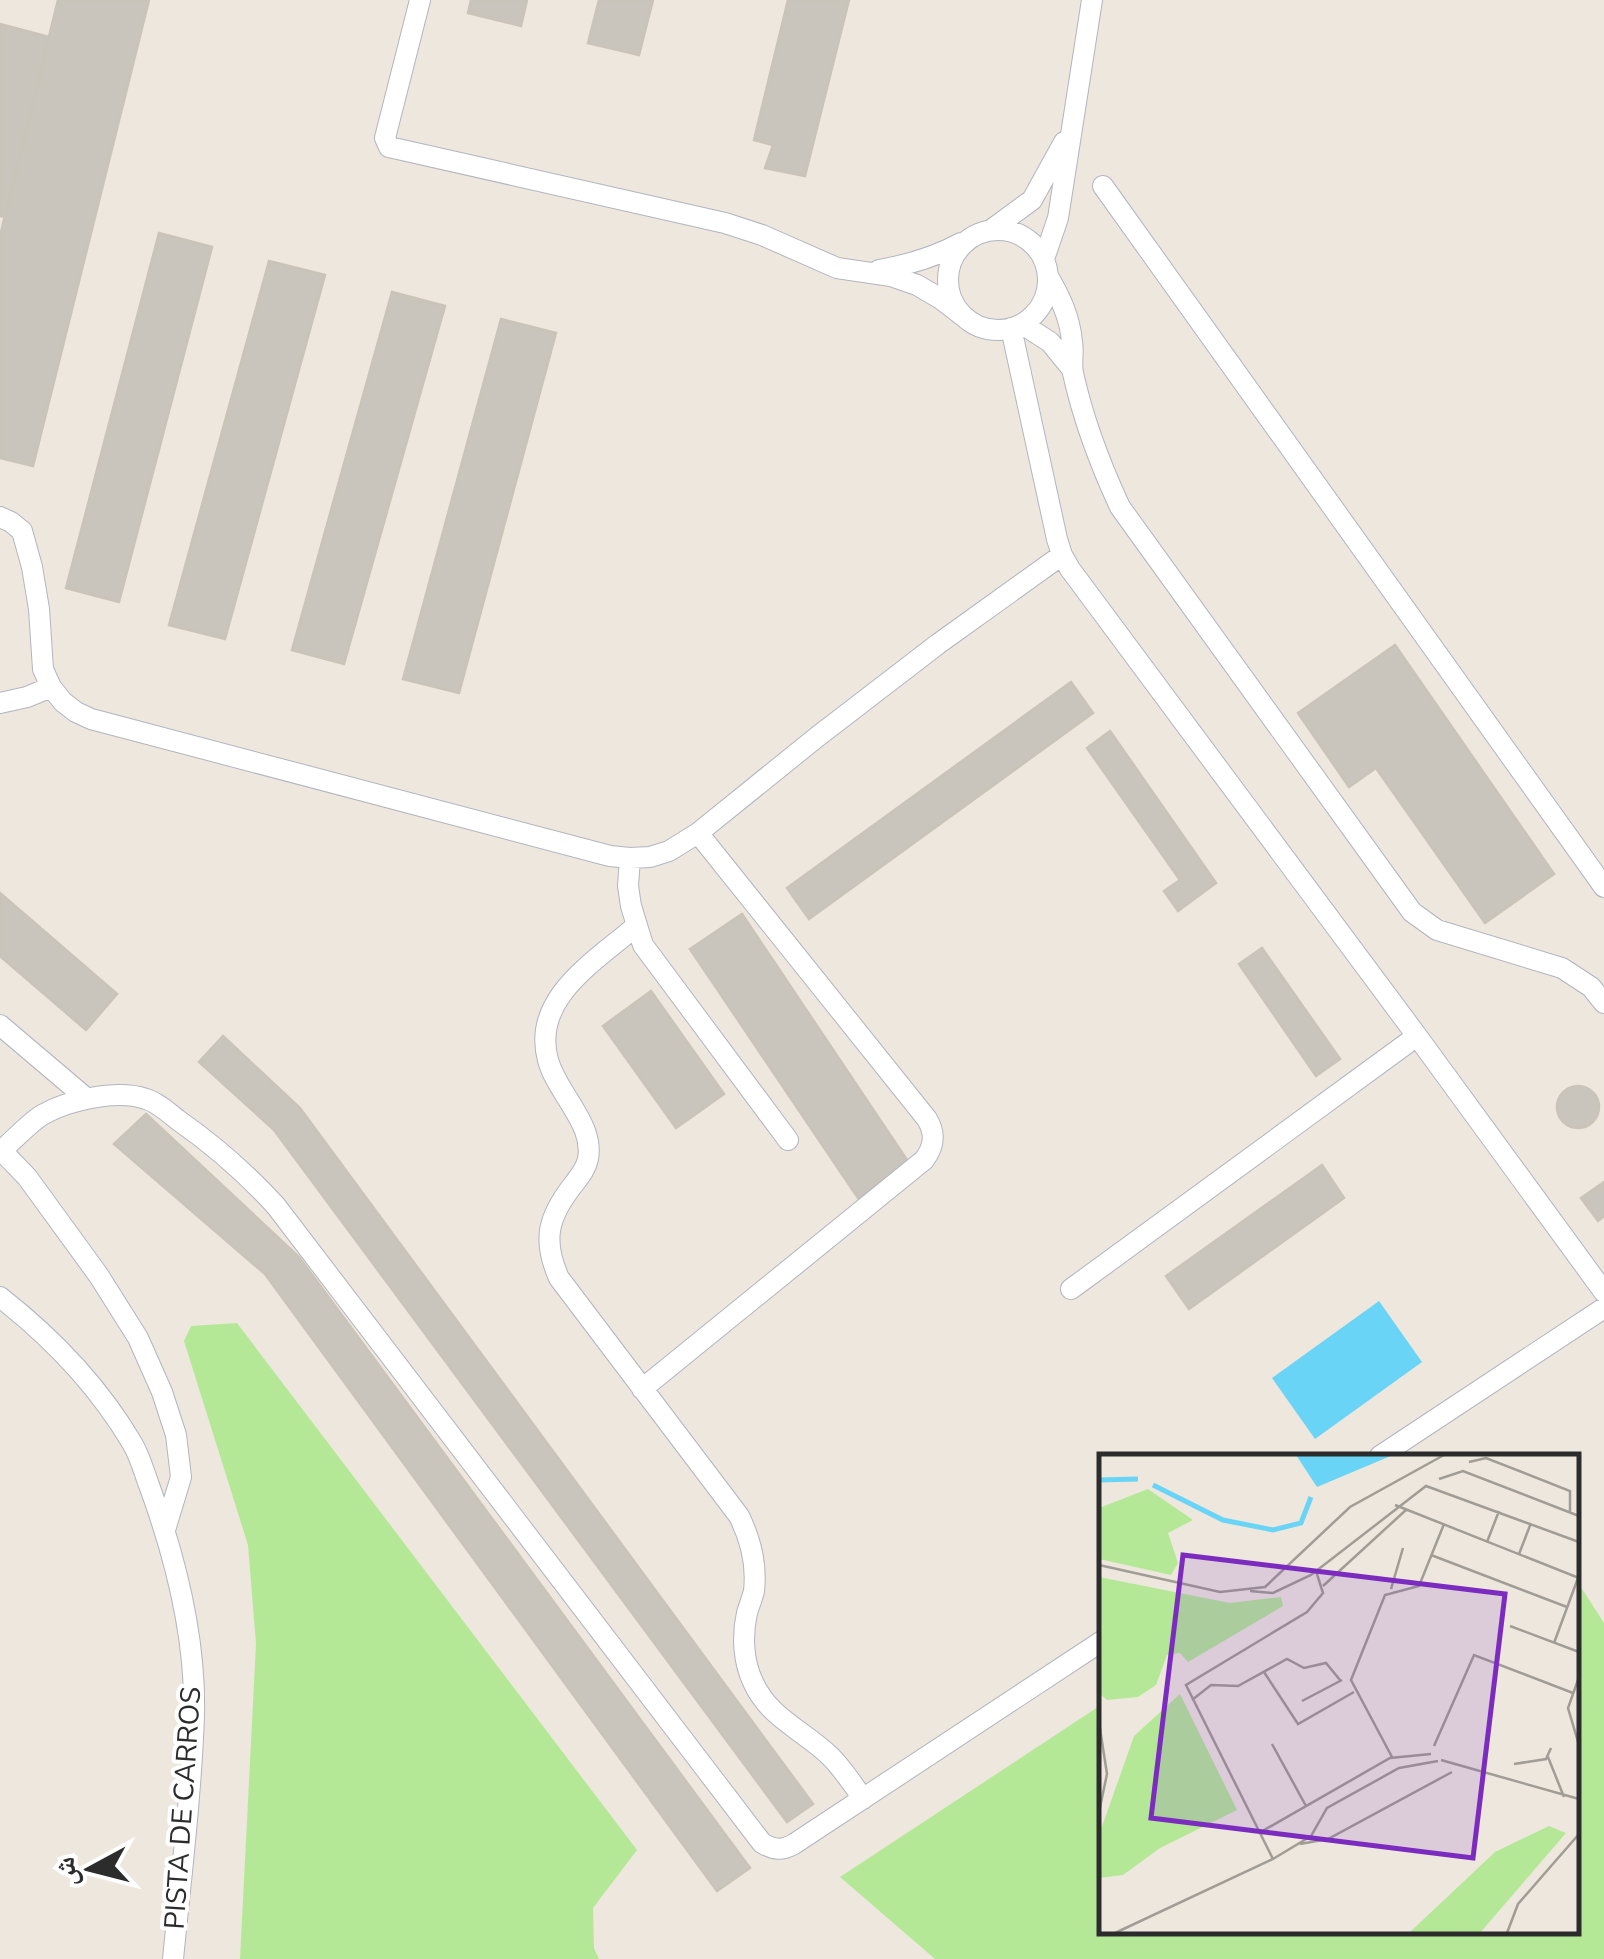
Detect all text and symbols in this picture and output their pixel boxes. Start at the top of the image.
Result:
inset map [1099,1454,1579,1934]
street label: PISTA DE CARROS [156,1685,210,1931]
north arrow [40,1819,140,1919]
text: ش [46,1855,87,1889]

